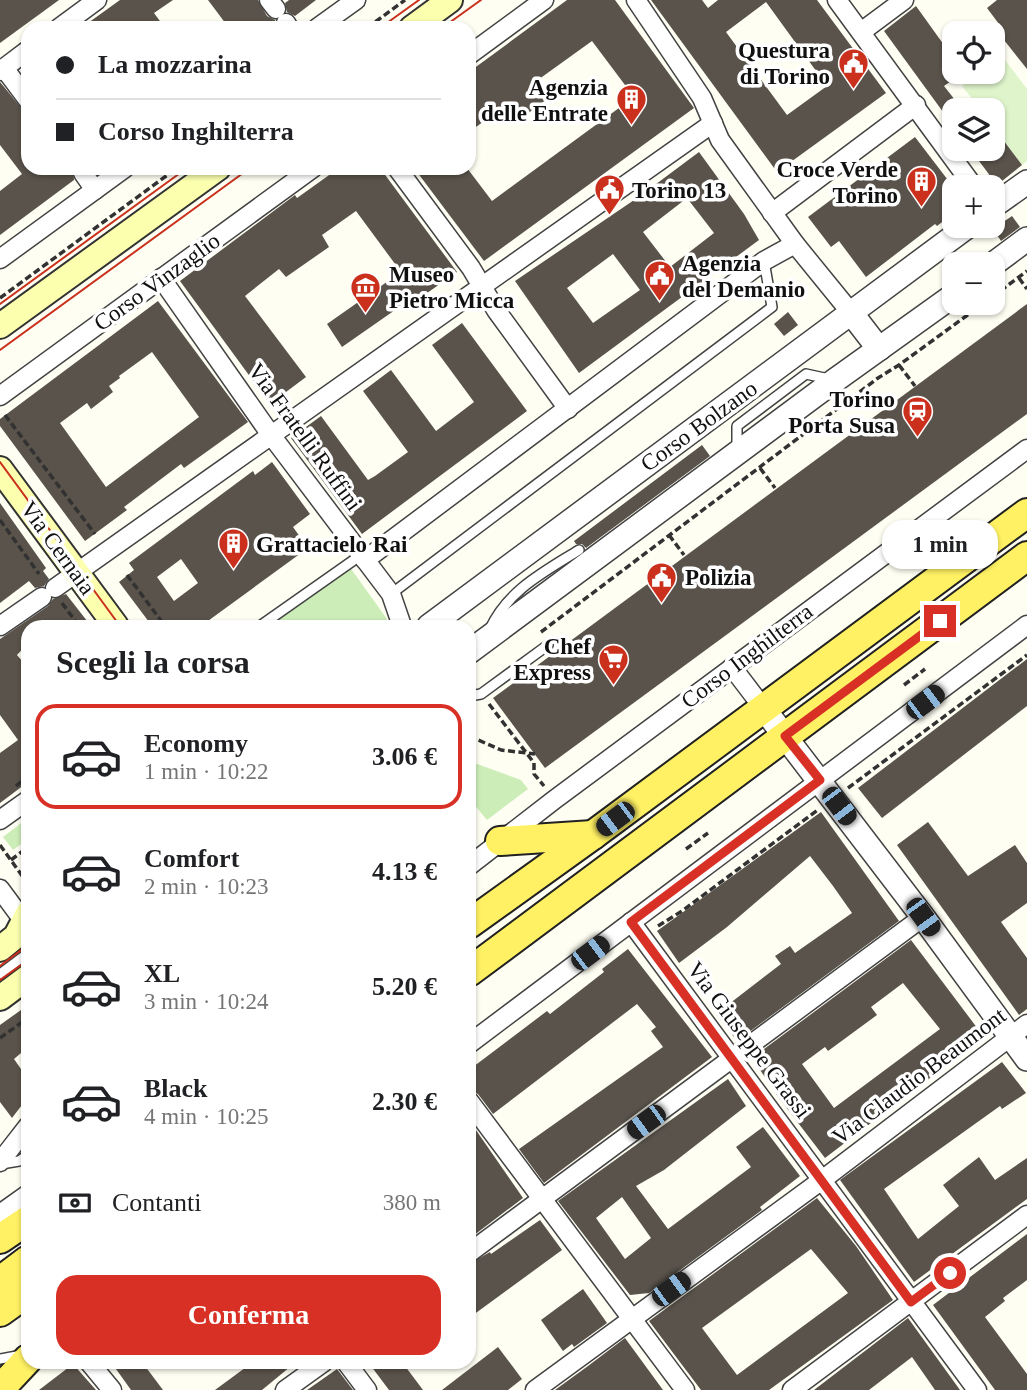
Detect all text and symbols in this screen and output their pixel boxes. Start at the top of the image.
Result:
map controls [942,21,1005,315]
button: locate [942,21,1005,84]
place label: Questura di Torino [738,38,831,89]
public building icon: Questura di Torino [836,46,870,90]
text: La mozzarina [98,50,252,79]
place label: Agenzia delle Entrate [481,75,608,126]
building icon: Agenzia delle Entrate [614,83,648,127]
button: layers [942,98,1005,161]
text: Corso Inghilterra [98,117,294,146]
place label: Croce Verde Torino [776,157,898,208]
building icon: Croce Verde Torino [904,165,938,209]
public building icon: Torino 13 [592,173,626,217]
button: + [942,175,1005,238]
place label: Torino 13 [632,178,726,203]
street label: Corso Vinzaglio [89,228,225,336]
place label: Agenzia del Demanio [682,251,805,302]
button: − [942,252,1005,315]
public building icon: Agenzia del Demanio [642,259,676,303]
place label: Museo Pietro Micca [389,262,515,313]
museum icon: Museo Pietro Micca [349,270,383,314]
street label: Via Fratelli Ruffini [243,359,367,515]
street label: Corso Bolzano [636,376,762,476]
place label: Torino Porta Susa [788,387,895,438]
station icon: Torino Porta Susa [901,395,935,439]
street label: Via Cernaia [16,497,100,599]
callout: 1 min [882,520,998,568]
building icon: Grattacielo Rai [216,527,250,571]
place label: Grattacielo Rai [256,532,408,557]
text: 1 min [912,532,968,557]
public building icon: Polizia [645,560,679,604]
place label: Polizia [685,565,752,590]
street label: Corso Inghilterra [676,599,818,713]
route end [924,605,956,637]
place label: Chef Express [513,634,591,685]
supermarket icon: Chef Express [597,642,631,686]
text: Scegli la corsa [56,644,250,680]
car [902,681,949,723]
icon: car [60,725,123,788]
text: Economy [144,729,248,758]
text: 3.06 € [372,742,437,771]
text: 1 min · 10:22 [144,759,269,784]
car [818,783,861,829]
car [592,798,639,840]
icon: car [60,840,123,903]
text: Comfort [144,844,239,873]
text: 4.13 € [372,857,437,886]
text: 2 min · 10:23 [144,874,269,899]
car [903,894,944,940]
car [567,932,614,974]
icon: car [60,955,123,1018]
street label: Via Giuseppe Grassi [682,957,816,1123]
text: XL [144,959,180,988]
text: 5.20 € [372,972,437,1001]
text: 3 min · 10:24 [144,989,269,1014]
street label: Via Claudio Beaumont [827,1002,1011,1149]
icon: car [60,1070,123,1133]
text: Black [144,1074,208,1103]
text: 2.30 € [372,1087,437,1116]
car [623,1101,670,1143]
text: 4 min · 10:25 [144,1104,269,1129]
icon: cash [56,1184,94,1222]
text: Contanti [112,1188,202,1217]
text: 380 m [383,1190,441,1215]
route start [934,1257,966,1289]
car [648,1268,695,1310]
button: Conferma [56,1275,441,1355]

